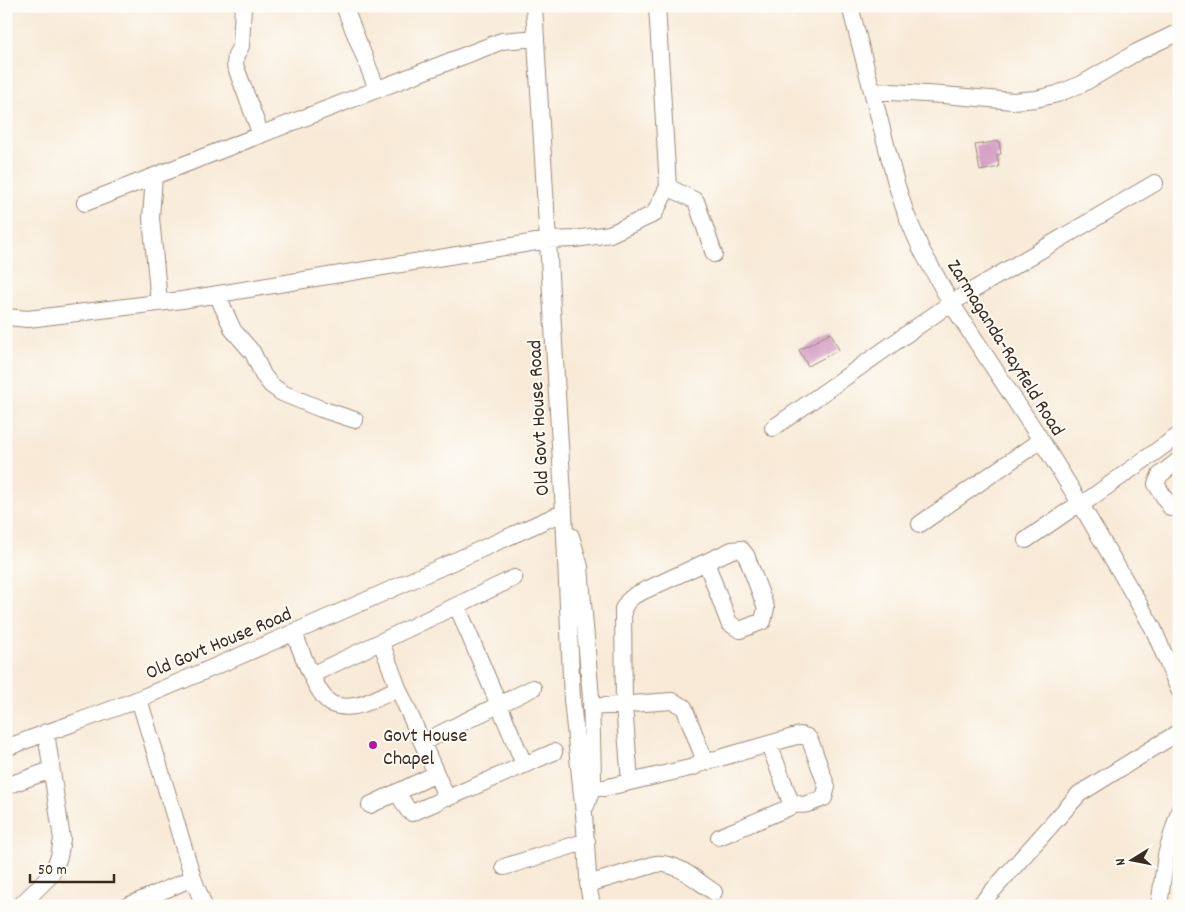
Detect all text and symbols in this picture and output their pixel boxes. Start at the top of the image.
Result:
street label: Zarmaganda-Rayfield Road [939,255,1070,442]
street label: Old Govt House Road [522,339,558,497]
street label: Old Govt House Road [142,601,297,688]
place label: Govt House Chapel [383,723,467,774]
marker: Govt House Chapel [367,739,379,751]
north arrow [1108,834,1158,884]
scale bar [30,852,114,884]
text: N [1111,857,1132,867]
text: 50 m [38,860,67,882]

